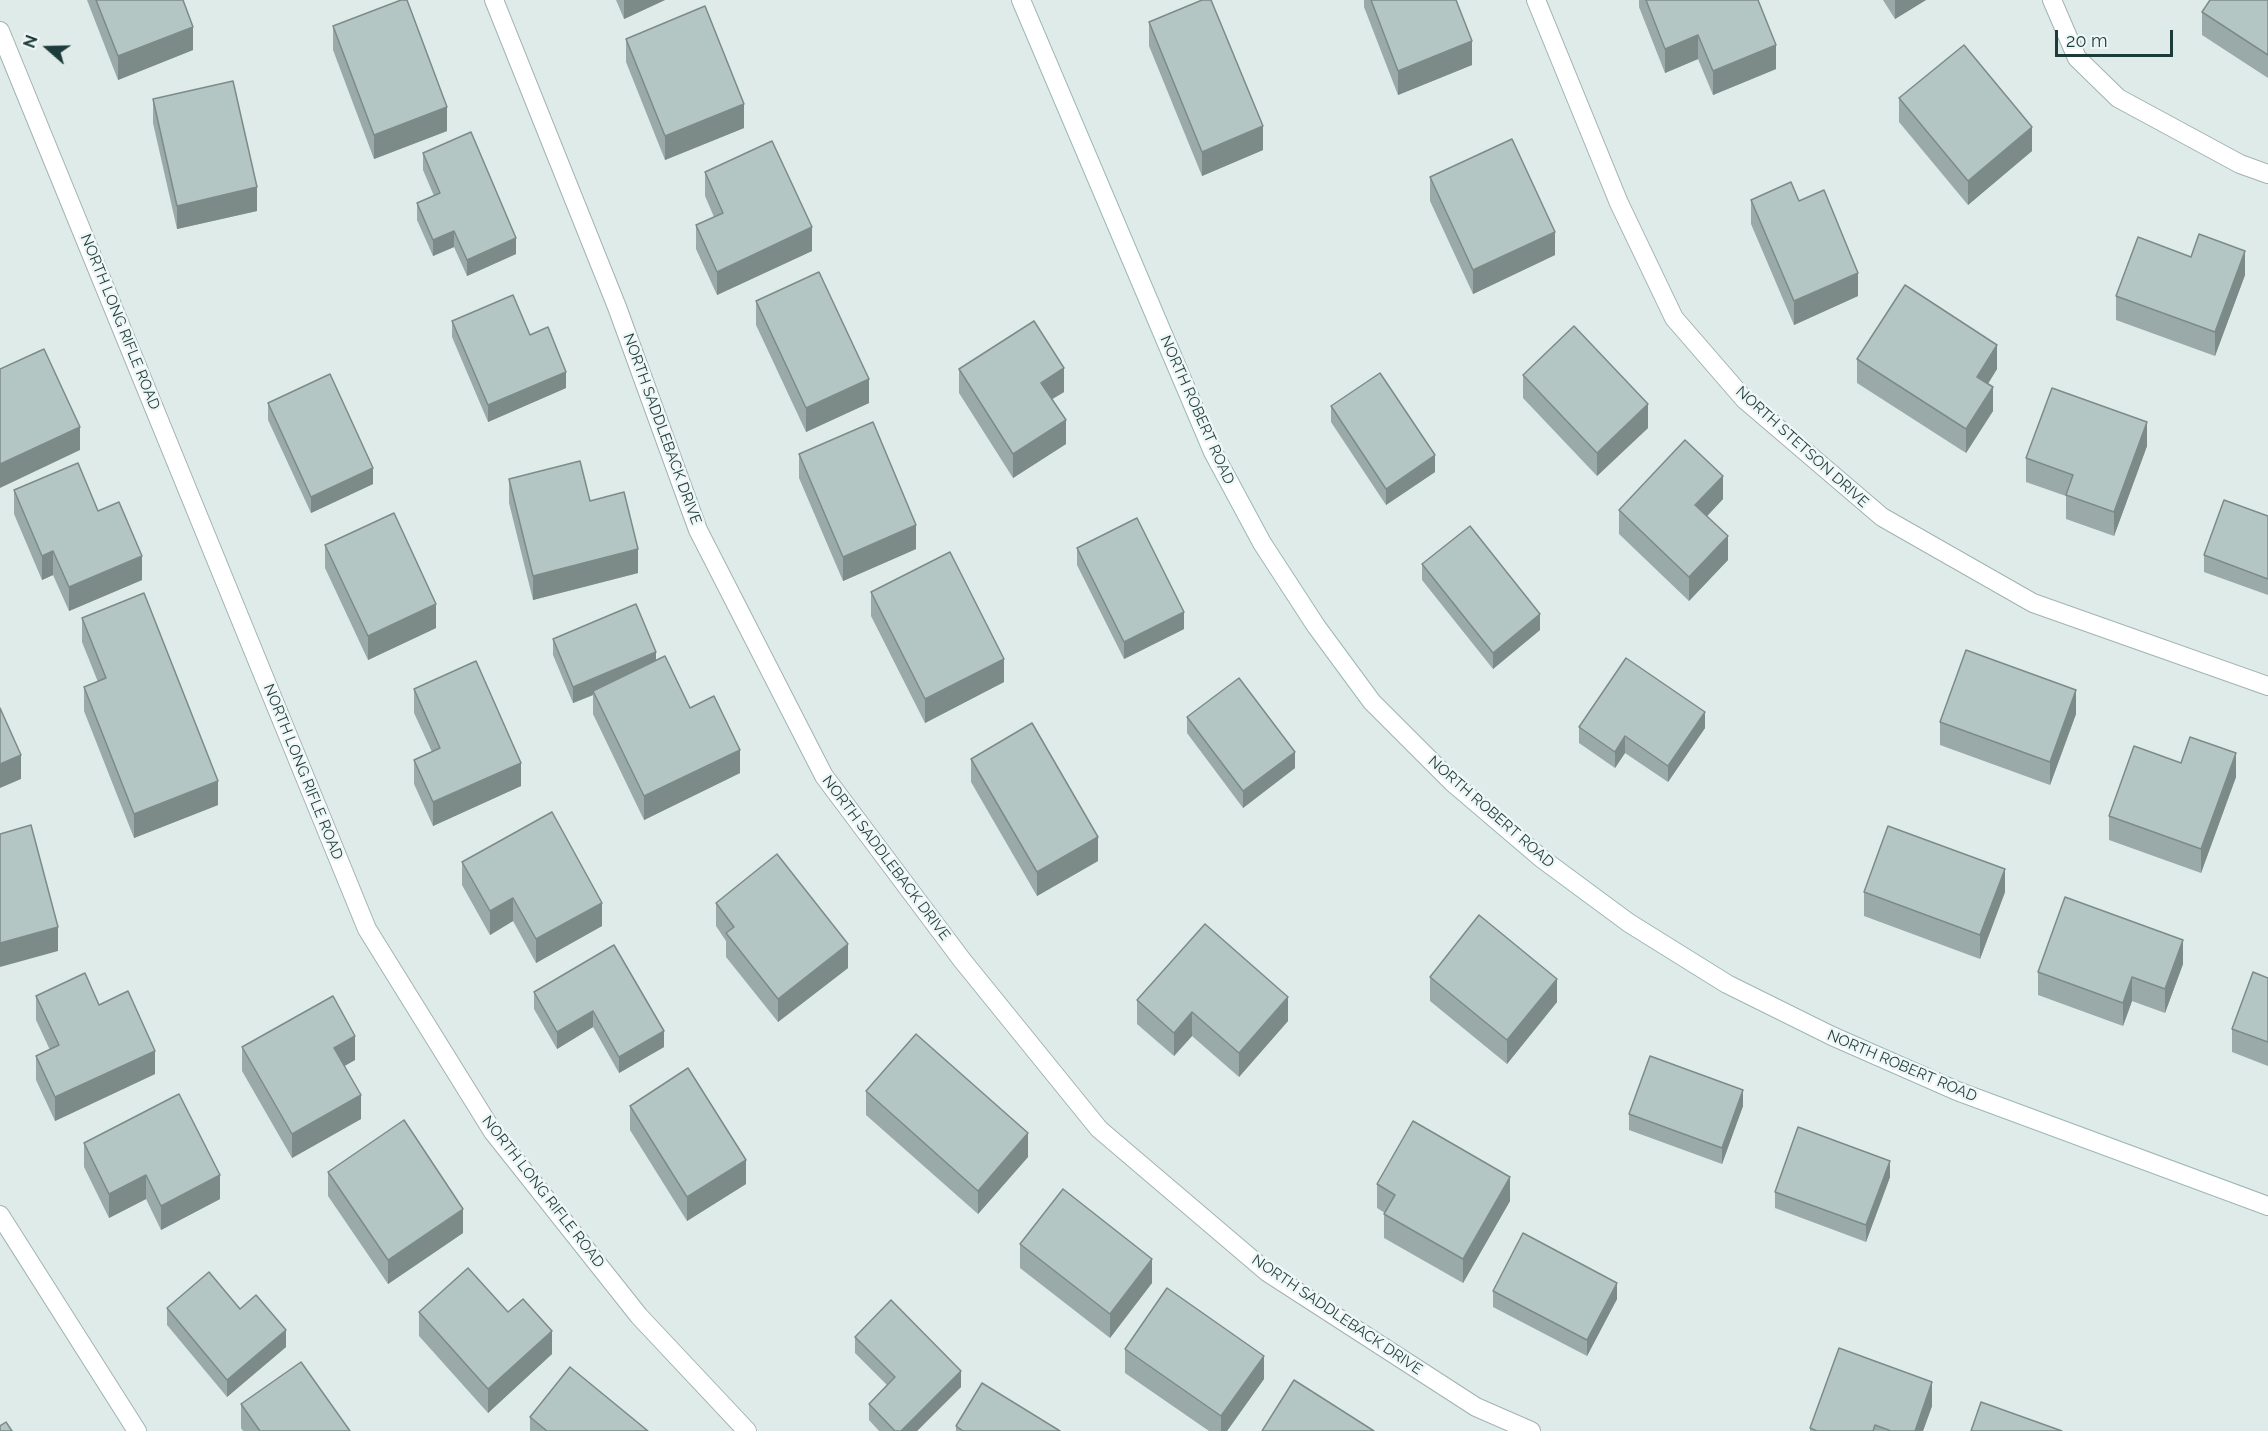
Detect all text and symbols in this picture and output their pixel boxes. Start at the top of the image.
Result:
north arrow [18,18,78,78]
scale bar [2058,18,2176,56]
text: 20 m [2066,30,2108,51]
text: N [20,33,42,51]
street label: NORTH LONG RIFLE ROAD [76,232,164,412]
street label: NORTH SADDLEBACK DRIVE [619,331,705,527]
street label: NORTH ROBERT ROAD [1156,333,1238,487]
street label: NORTH STETSON DRIVE [1732,383,1872,511]
street label: NORTH LONG RIFLE ROAD [259,682,347,862]
street label: NORTH ROBERT ROAD [1424,752,1558,872]
street label: NORTH SADDLEBACK DRIVE [818,772,954,944]
street label: NORTH ROBERT ROAD [1824,1026,1980,1106]
street label: NORTH LONG RIFLE ROAD [478,1112,608,1272]
street label: NORTH SADDLEBACK DRIVE [1248,1251,1426,1379]

